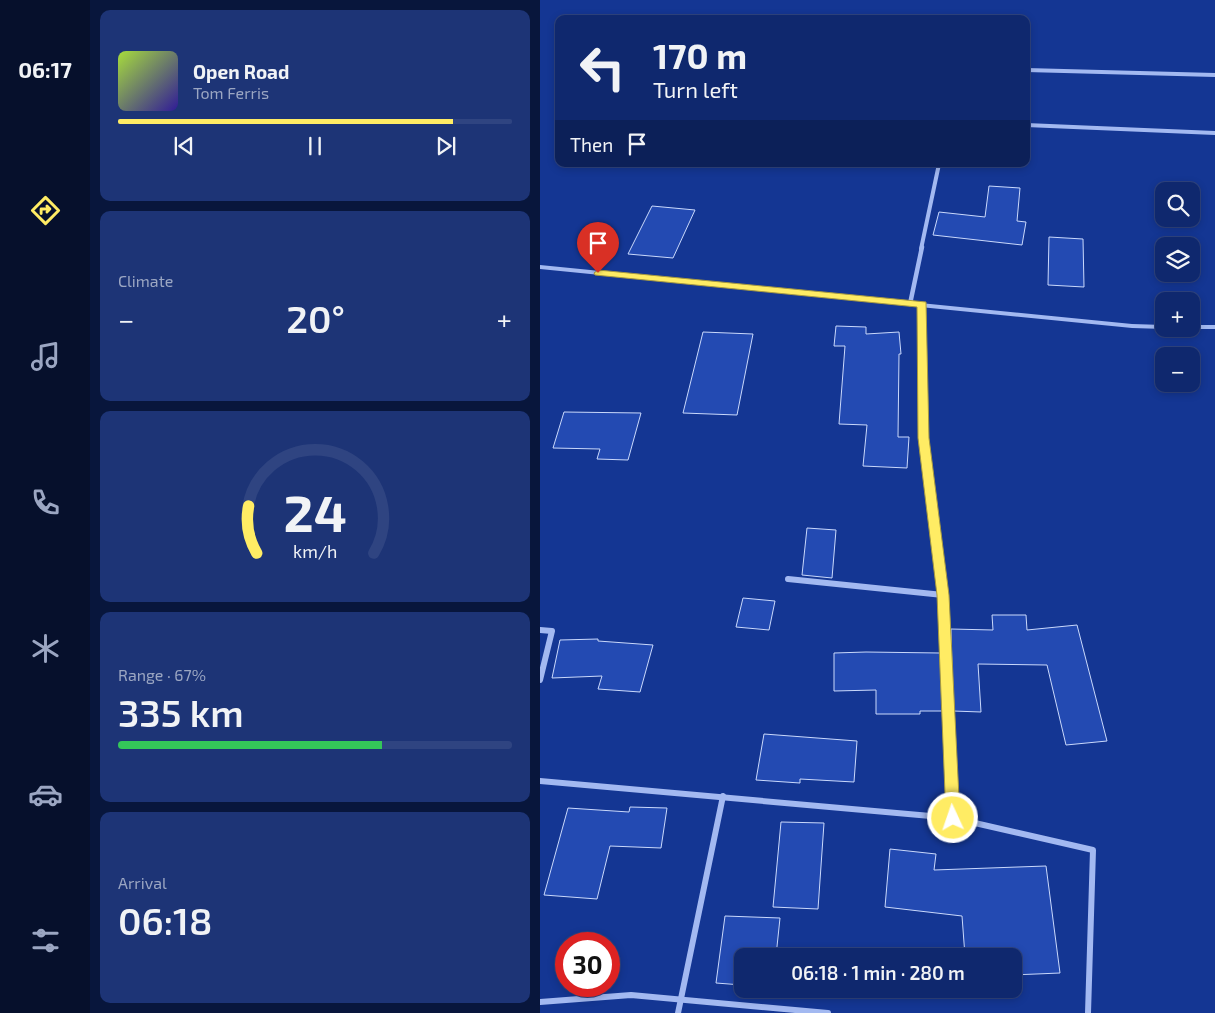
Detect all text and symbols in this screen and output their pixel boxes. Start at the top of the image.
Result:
text: 170 m [653,34,747,76]
icon: left [570,35,635,100]
text: 06:17 [18,56,72,82]
text: Open Road [193,60,289,83]
text: Turn left [653,76,738,102]
text: Tom Ferris [193,83,269,102]
icon: arrive [623,130,651,158]
icon: previous [170,132,198,160]
icon: pause [301,132,329,160]
icon: next [432,132,460,160]
text: Then [570,133,613,156]
map controls [1155,182,1200,392]
button: search [1155,182,1200,227]
icon: directions [28,193,63,228]
pin [577,222,619,273]
icon: arrive [584,229,612,257]
button: layers [1155,237,1200,282]
text: Climate [118,271,173,290]
button: + [1155,292,1200,337]
text: 20° [286,295,345,341]
text: − [118,302,134,336]
text: + [497,302,512,336]
icon: music [28,339,63,374]
button: − [1155,347,1200,392]
text: 24 [283,480,347,542]
icon: phone [28,485,63,520]
text: km/h [293,540,337,562]
icon: climate [28,631,63,666]
text: Range · 67% [118,665,206,684]
text: 335 km [118,689,244,735]
icon: car [28,777,63,812]
position arrow [926,791,978,843]
text: Arrival [118,873,167,892]
text: 06:18 [118,897,212,943]
icon: filters [28,923,63,958]
speed limit sign: 30 [555,932,620,997]
text: 06:18 · 1 min · 280 m [791,961,965,984]

